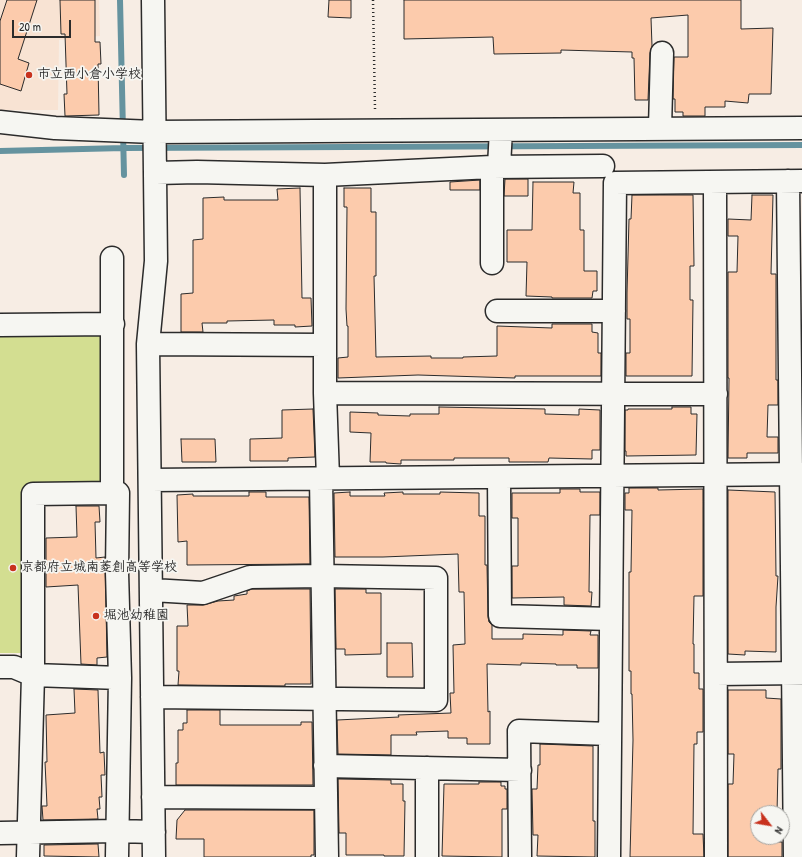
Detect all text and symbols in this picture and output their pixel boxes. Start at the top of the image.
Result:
scale bar [14,12,73,38]
text: 20 m [19,18,41,35]
place label: 市立西小倉小学校 [37,67,141,83]
marker: 市立西小倉小学校 [24,70,34,80]
place label: 京都府立城南菱創高等学校 [21,560,177,576]
marker: 京都府立城南菱創高等学校 [8,563,18,573]
place label: 堀池幼稚園 [104,608,169,624]
marker: 堀池幼稚園 [91,611,101,621]
north arrow [750,805,790,845]
text: N [772,825,787,837]

